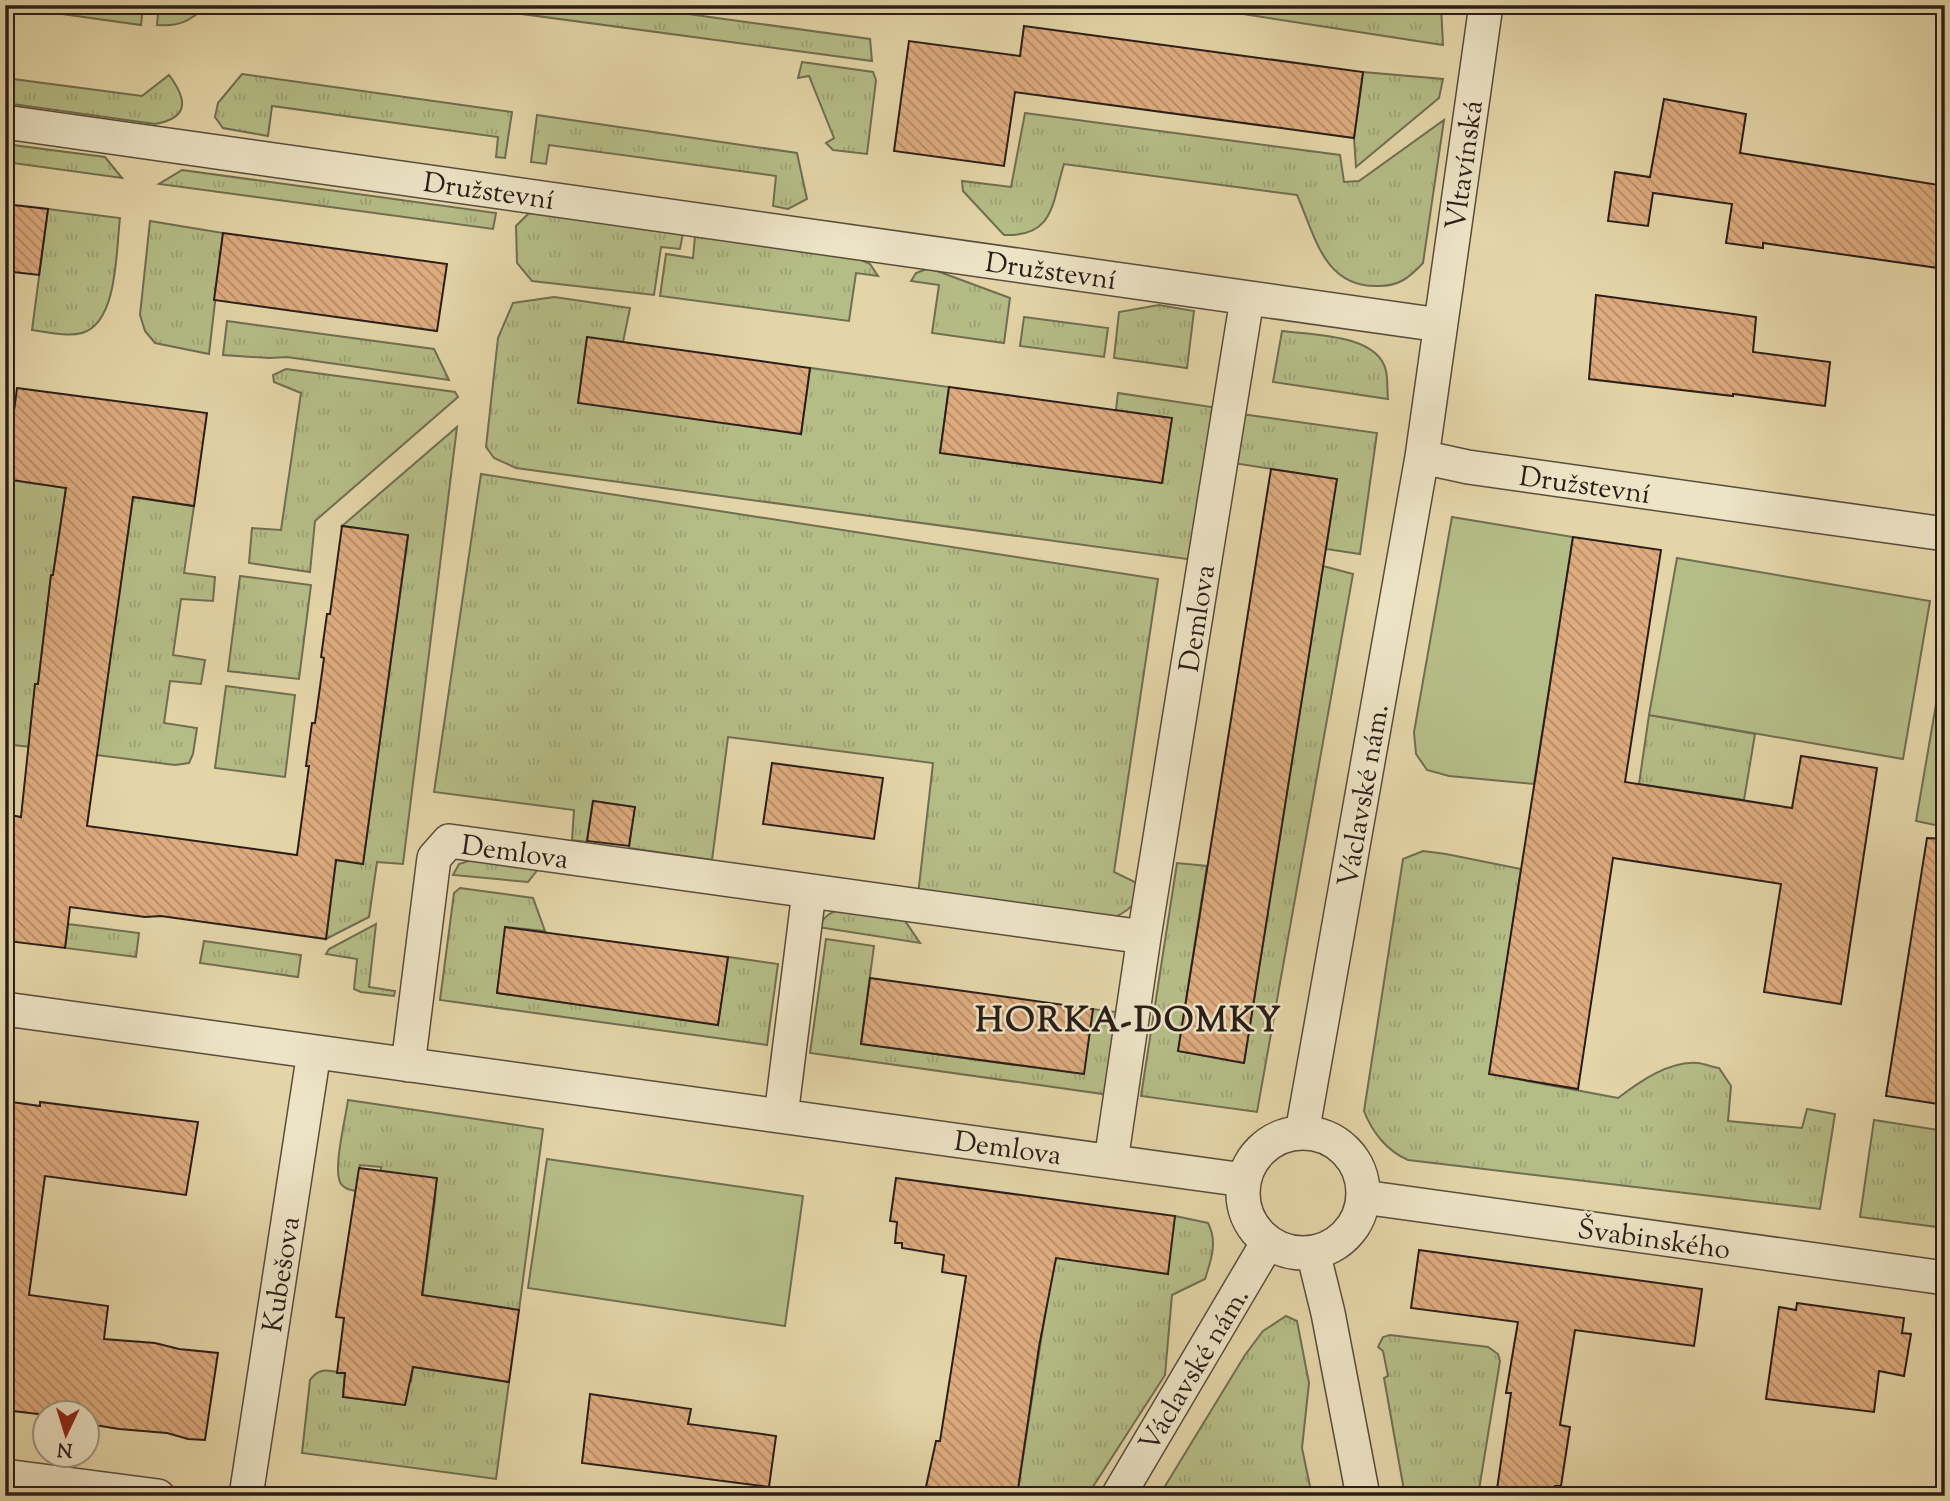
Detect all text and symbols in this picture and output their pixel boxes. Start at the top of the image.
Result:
street label: Vltavínská [1437,98,1495,233]
street label: Družstevní [421,164,557,222]
street label: Družstevní [983,244,1119,302]
street label: Družstevní [1517,458,1653,516]
street label: Demlova [1171,562,1227,675]
street label: Václavské nám. [1329,701,1401,890]
street label: Demlova [458,827,571,881]
district label: HORKA-DOMKY [975,997,1283,1048]
street label: Demlova [951,1123,1064,1177]
street label: Švabinského [1575,1210,1733,1271]
street label: Kubešova [254,1214,312,1335]
street label: Václavské nám. [1131,1281,1260,1460]
north arrow [32,1400,102,1470]
text: N [56,1434,73,1462]

